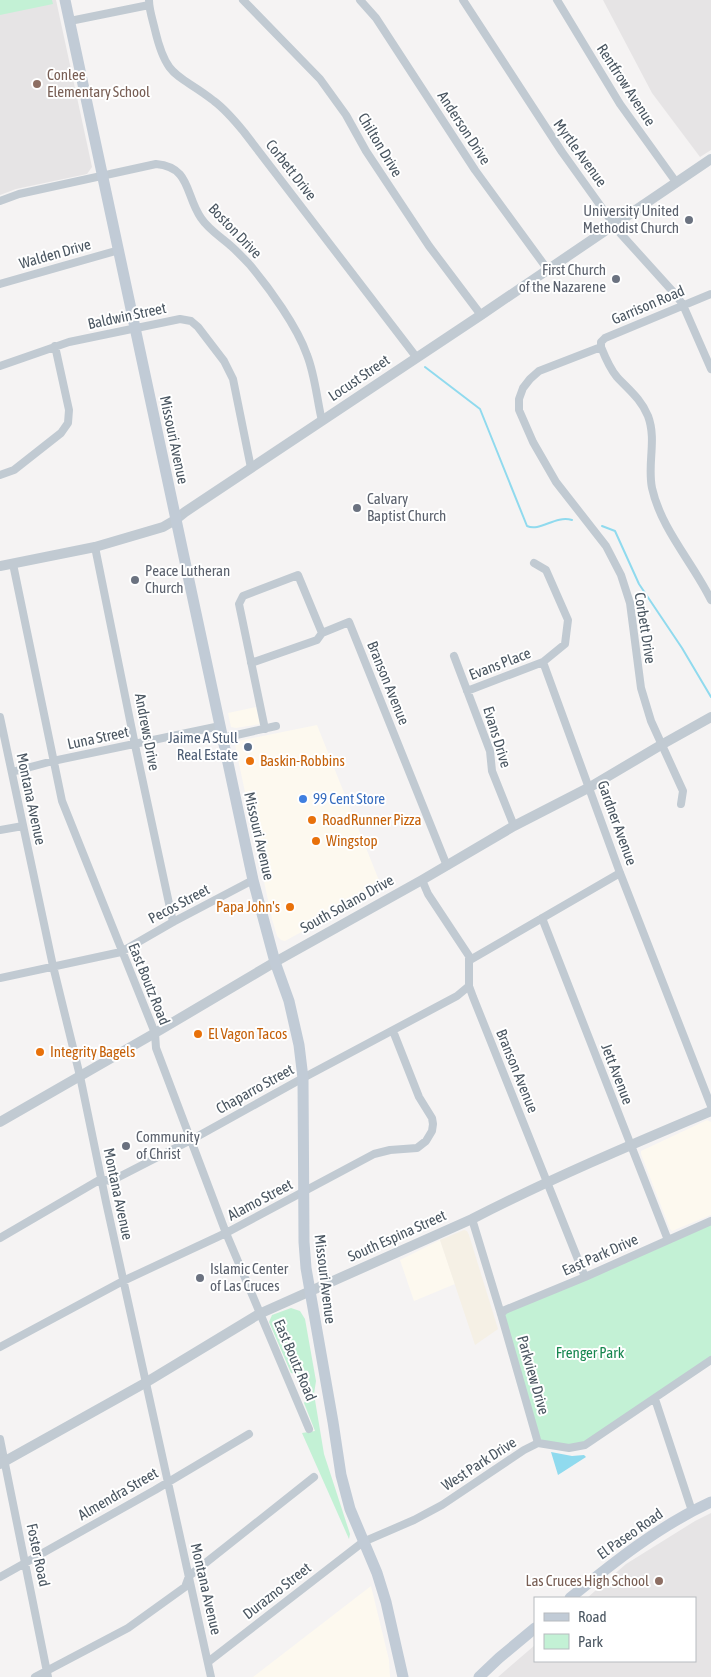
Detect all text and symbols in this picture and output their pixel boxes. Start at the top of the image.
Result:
street label: Rentfrow Avenue [594,41,659,129]
place label: Conlee Elementary School [47,66,150,100]
marker: Conlee Elementary School [31,78,43,90]
street label: Anderson Drive [434,88,494,168]
street label: Chilton Drive [355,110,406,180]
street label: Myrtle Avenue [550,116,611,190]
street label: Corbett Drive [263,136,320,203]
street label: Boston Drive [205,200,266,262]
place label: University United Methodist Church [583,202,679,236]
marker: University United Methodist Church [683,214,695,226]
street label: Walden Drive [17,235,93,272]
place label: First Church of the Nazarene [519,261,606,295]
marker: First Church of the Nazarene [610,273,622,285]
street label: Garrison Road [609,282,687,328]
street label: Baldwin Street [86,299,168,332]
street label: Locust Street [325,351,393,404]
street label: Missouri Avenue [157,394,192,486]
place label: Calvary Baptist Church [367,490,446,524]
marker: Calvary Baptist Church [351,502,363,514]
place label: Peace Lutheran Church [145,562,230,596]
marker: Peace Lutheran Church [129,574,141,586]
street label: Corbett Drive [631,591,660,665]
street label: Branson Avenue [364,639,413,727]
street label: Evans Place [467,644,533,683]
street label: Andrews Drive [132,692,163,772]
street label: Evans Drive [480,704,515,770]
street label: Luna Street [66,723,130,752]
place label: Jaime A Stull Real Estate [168,729,238,763]
marker: Jaime A Stull Real Estate [242,741,254,753]
street label: Montana Avenue [13,751,50,847]
place label: Baskin-Robbins [260,752,345,769]
marker: Baskin-Robbins [244,755,256,767]
street label: Gardner Avenue [594,778,641,868]
street label: Missouri Avenue [241,790,278,882]
place label: 99 Cent Store [313,790,385,807]
marker: 99 Cent Store [297,793,309,805]
place label: RoadRunner Pizza [322,811,422,828]
marker: RoadRunner Pizza [306,814,318,826]
place label: Wingstop [326,832,378,849]
marker: Wingstop [310,835,322,847]
street label: South Solano Drive [297,871,397,936]
street label: Pecos Street [145,880,212,927]
place label: Papa John's [216,898,280,915]
marker: Papa John's [284,901,296,913]
street label: East Boutz Road [125,940,174,1027]
place label: El Vagon Tacos [208,1025,287,1042]
street label: Branson Avenue [493,1027,542,1115]
marker: El Vagon Tacos [192,1028,204,1040]
street label: Jett Avenue [598,1041,637,1107]
place label: Integrity Bagels [50,1043,135,1060]
marker: Integrity Bagels [34,1046,46,1058]
street label: Chaparro Street [213,1060,296,1117]
place label: Community of Christ [136,1128,200,1162]
marker: Community of Christ [120,1140,132,1152]
street label: Montana Avenue [100,1146,137,1242]
street label: Alamo Street [224,1175,295,1224]
street label: South Espina Street [345,1206,449,1265]
street label: East Park Drive [559,1230,641,1279]
street label: Missouri Avenue [312,1233,339,1325]
place label: Islamic Center of Las Cruces [210,1260,289,1294]
marker: Islamic Center of Las Cruces [194,1272,206,1284]
street label: East Boutz Road [271,1317,320,1403]
street label: Parkview Drive [514,1333,553,1417]
park label: Frenger Park [556,1344,625,1361]
street label: West Park Drive [438,1433,519,1494]
street label: Almendra Street [75,1464,161,1523]
street label: El Paseo Road [594,1505,666,1562]
street label: Foster Road [24,1522,53,1588]
street label: Montana Avenue [188,1541,225,1637]
street label: Durazno Street [239,1559,314,1622]
place label: Las Cruces High School [526,1572,649,1589]
marker: Las Cruces High School [653,1575,665,1587]
legend [534,1597,696,1662]
text: Road [578,1608,607,1625]
text: Park [578,1633,603,1650]

